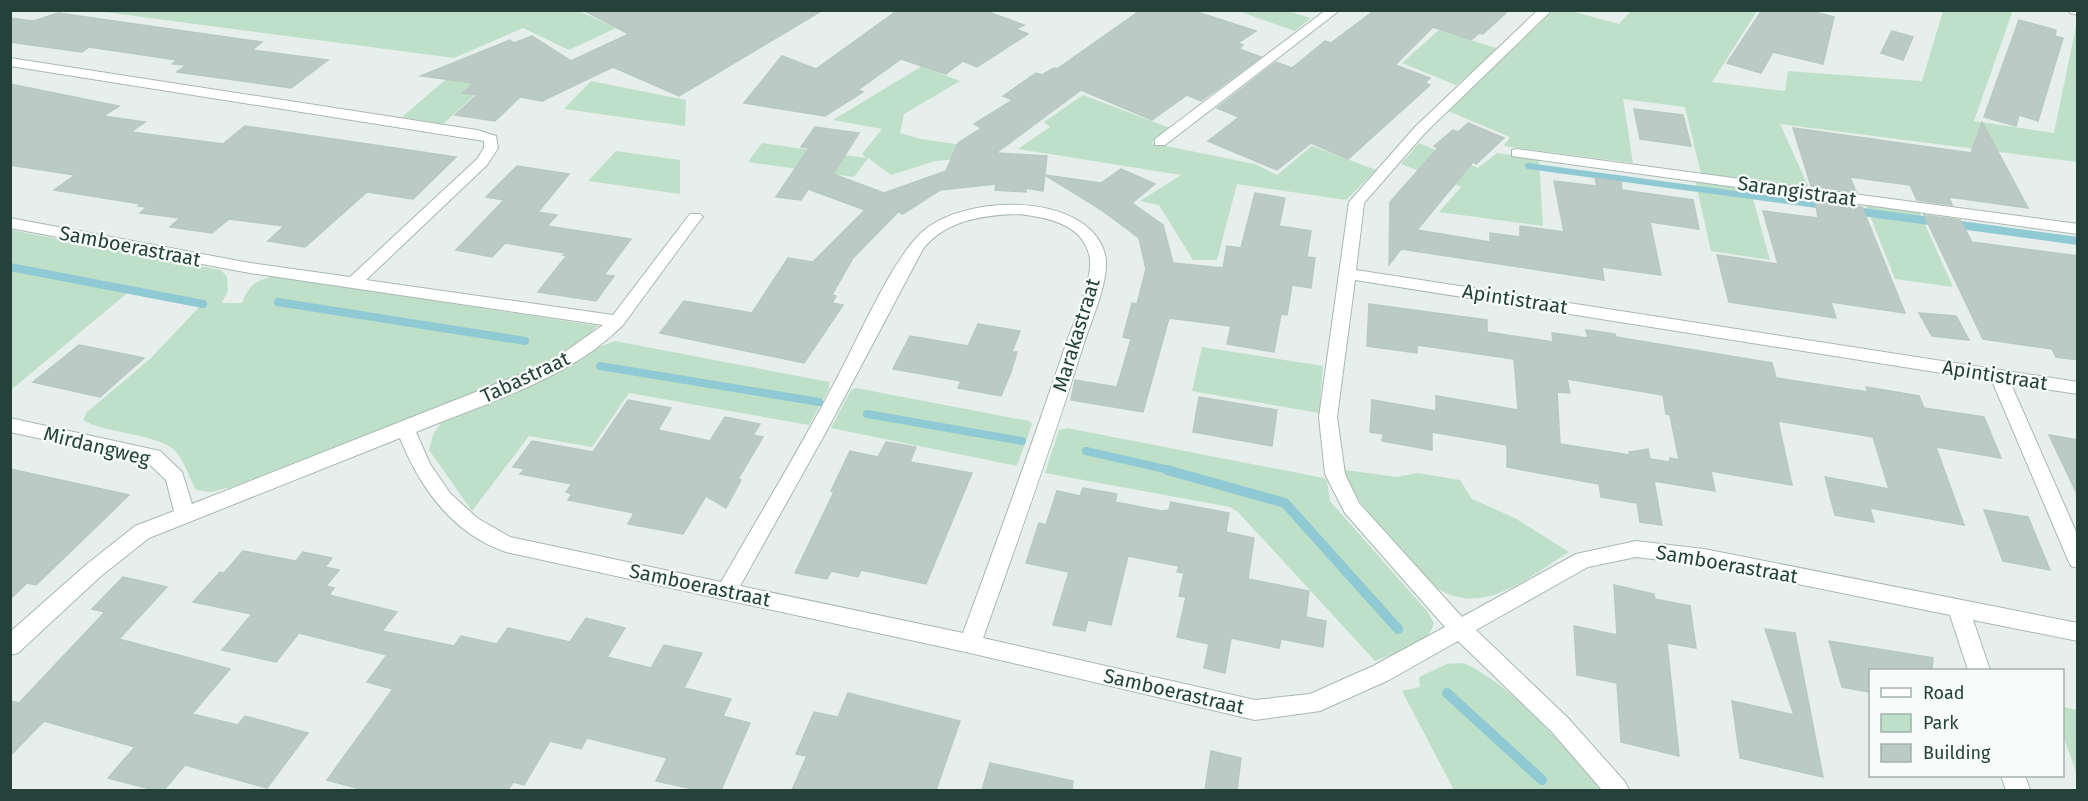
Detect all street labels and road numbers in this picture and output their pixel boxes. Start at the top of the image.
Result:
street label: Sarangistraat [1736,171,1859,211]
street label: Samboerastraat [57,221,204,272]
street label: Marakastraat [1047,275,1105,395]
street label: Apintistraat [1461,279,1570,319]
street label: Tabastraat [477,346,574,408]
street label: Apintistraat [1941,355,2050,395]
street label: Mirdangweg [41,421,153,471]
street label: Samboerastraat [1654,540,1801,588]
street label: Samboerastraat [627,558,773,612]
street label: Samboerastraat [1101,663,1247,719]

